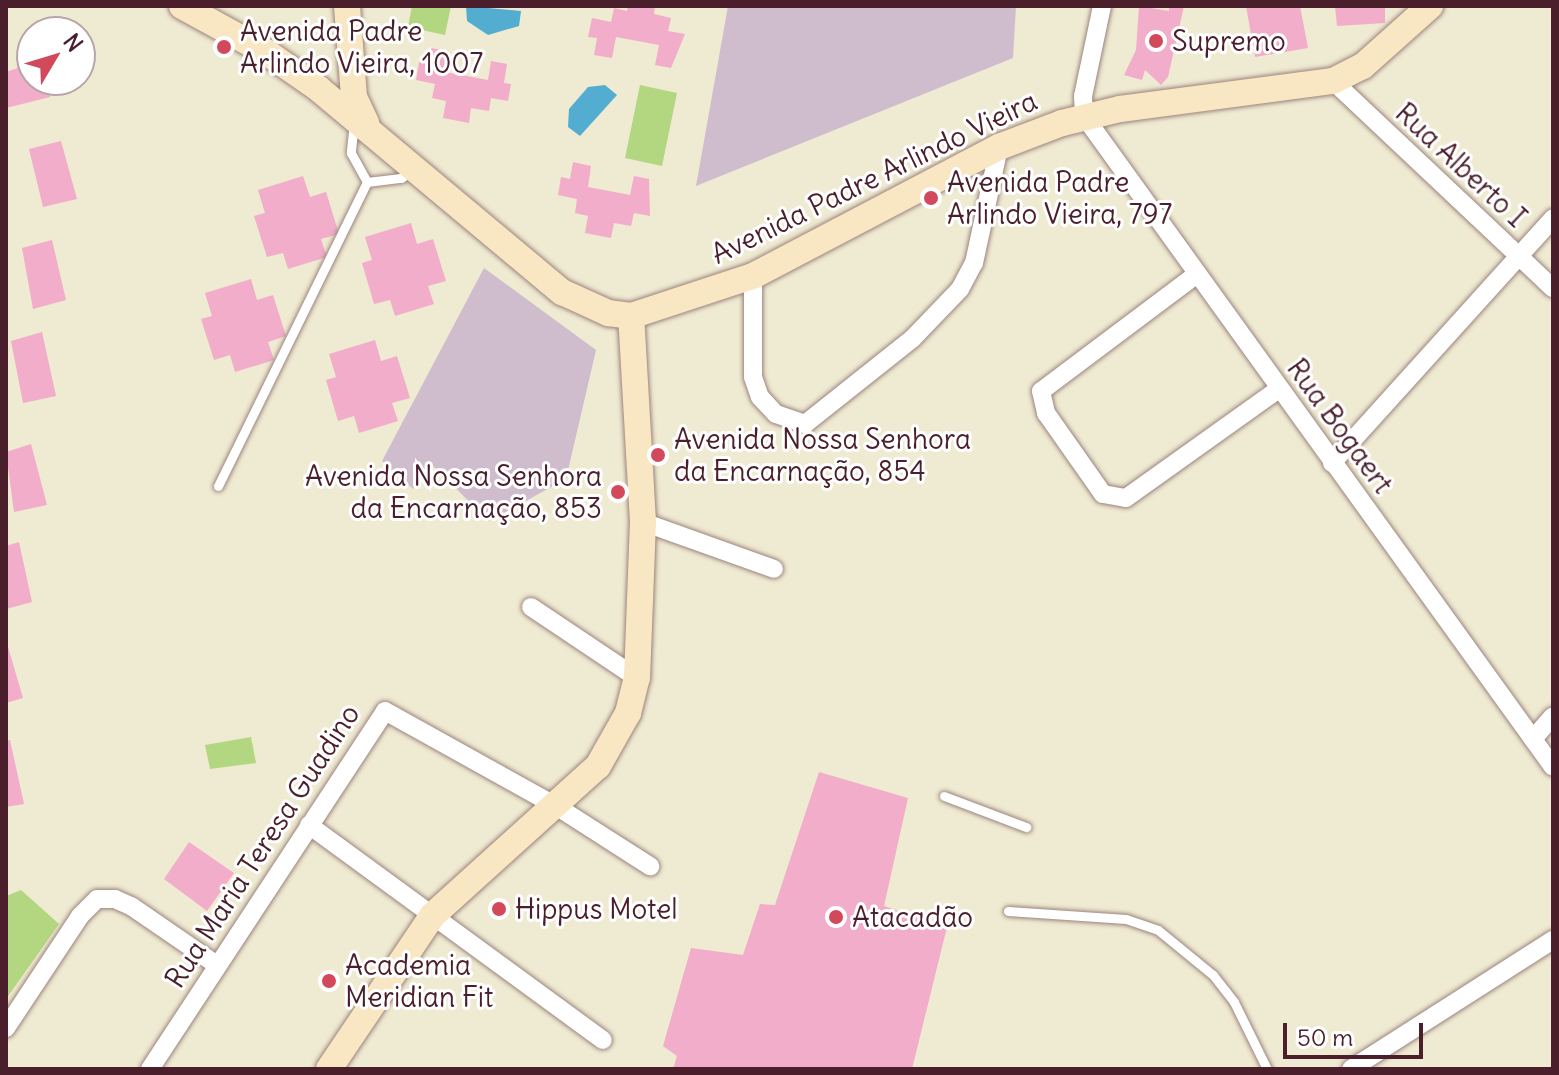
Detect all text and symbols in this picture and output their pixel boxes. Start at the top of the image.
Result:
place label: Avenida Padre Arlindo Vieira, 1007 [240,14,483,80]
north arrow [16,16,96,96]
place label: Supremo [1172,24,1286,58]
text: N [58,28,89,57]
marker: Supremo [1147,32,1165,50]
marker: Avenida Padre Arlindo Vieira, 1007 [215,38,233,56]
street label: Avenida Padre Arlindo Vieira [706,83,1042,271]
street label: Rua Alberto I [1389,96,1533,234]
place label: Avenida Padre Arlindo Vieira, 797 [947,165,1172,231]
marker: Avenida Padre Arlindo Vieira, 797 [922,189,940,207]
street label: Rua Bogaert [1280,352,1400,500]
place label: Avenida Nossa Senhora da Encarnação, 854 [674,422,971,488]
marker: Avenida Nossa Senhora da Encarnação, 854 [649,446,667,464]
place label: Avenida Nossa Senhora da Encarnação, 853 [305,459,602,525]
marker: Avenida Nossa Senhora da Encarnação, 853 [609,483,627,501]
street label: Rua Maria Teresa Guadino [158,698,366,994]
place label: Hippus Motel [515,892,678,926]
marker: Hippus Motel [490,900,508,918]
place label: Atacadão [852,900,973,934]
marker: Atacadão [827,908,845,926]
place label: Academia Meridian Fit [345,948,493,1014]
marker: Academia Meridian Fit [320,972,338,990]
scale bar [1287,1007,1427,1057]
text: 50 m [1297,1022,1353,1052]

